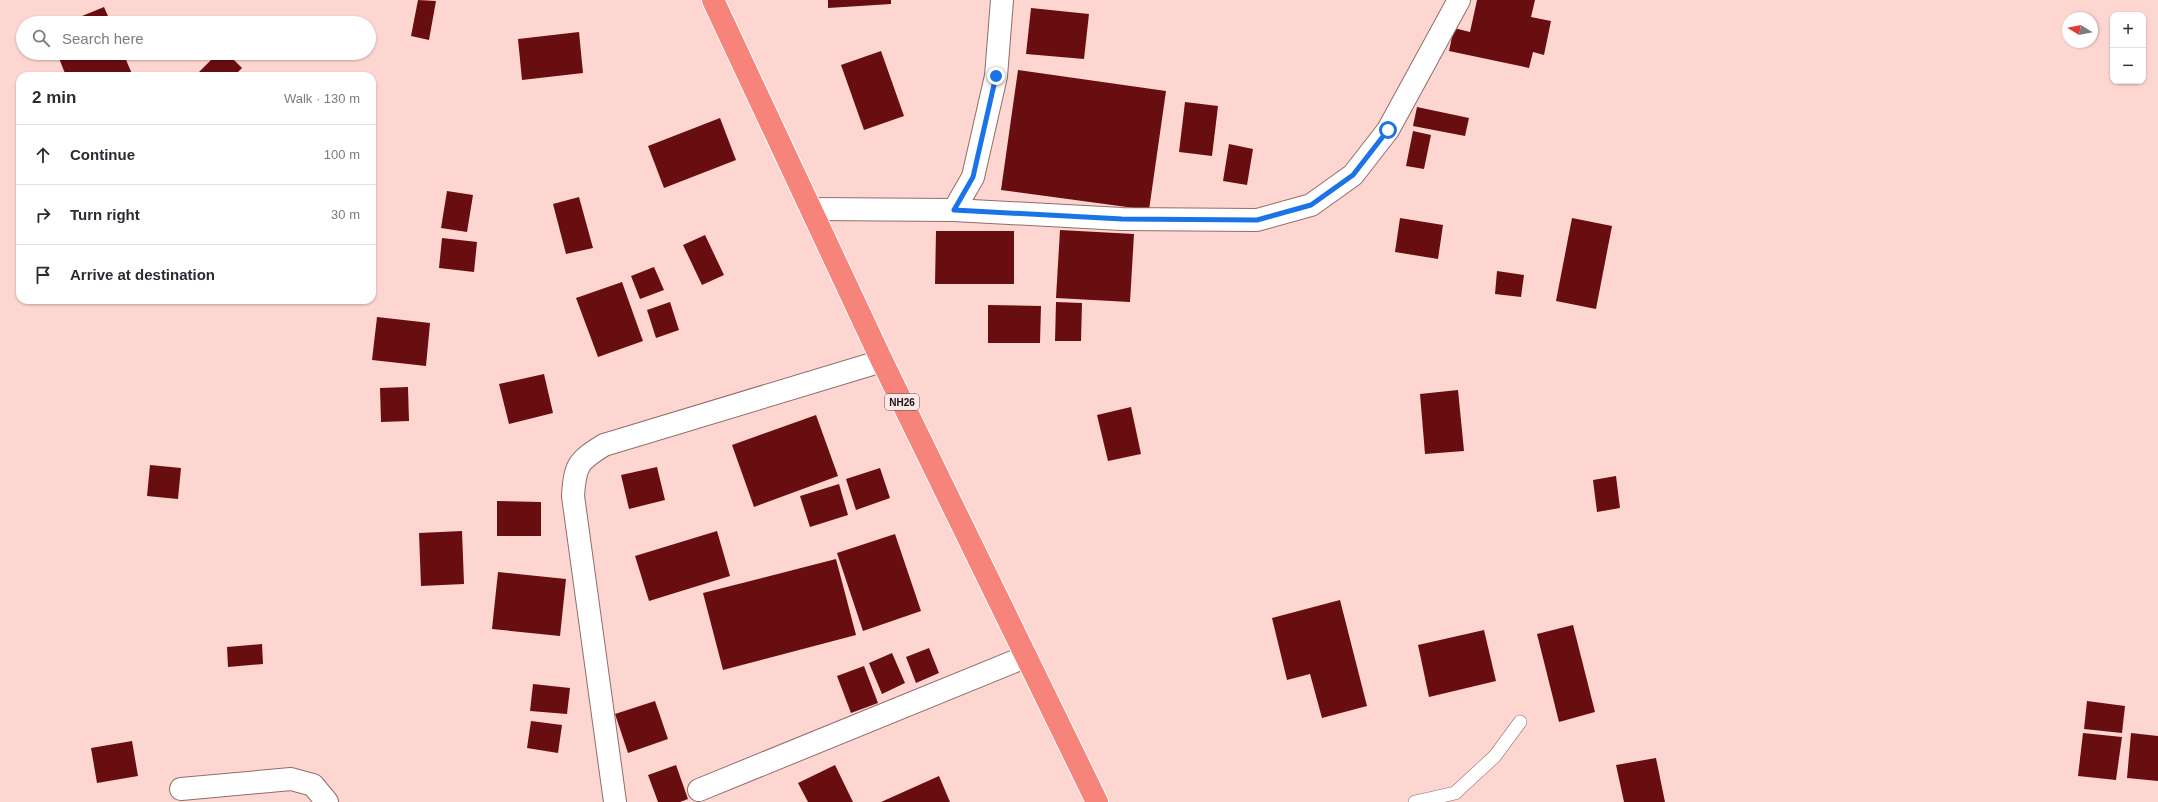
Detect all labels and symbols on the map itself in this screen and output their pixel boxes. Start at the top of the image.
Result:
north arrow [2062,12,2098,48]
route end [987,67,1005,85]
route start [1379,121,1397,139]
road number: NH26 [885,394,919,410]

